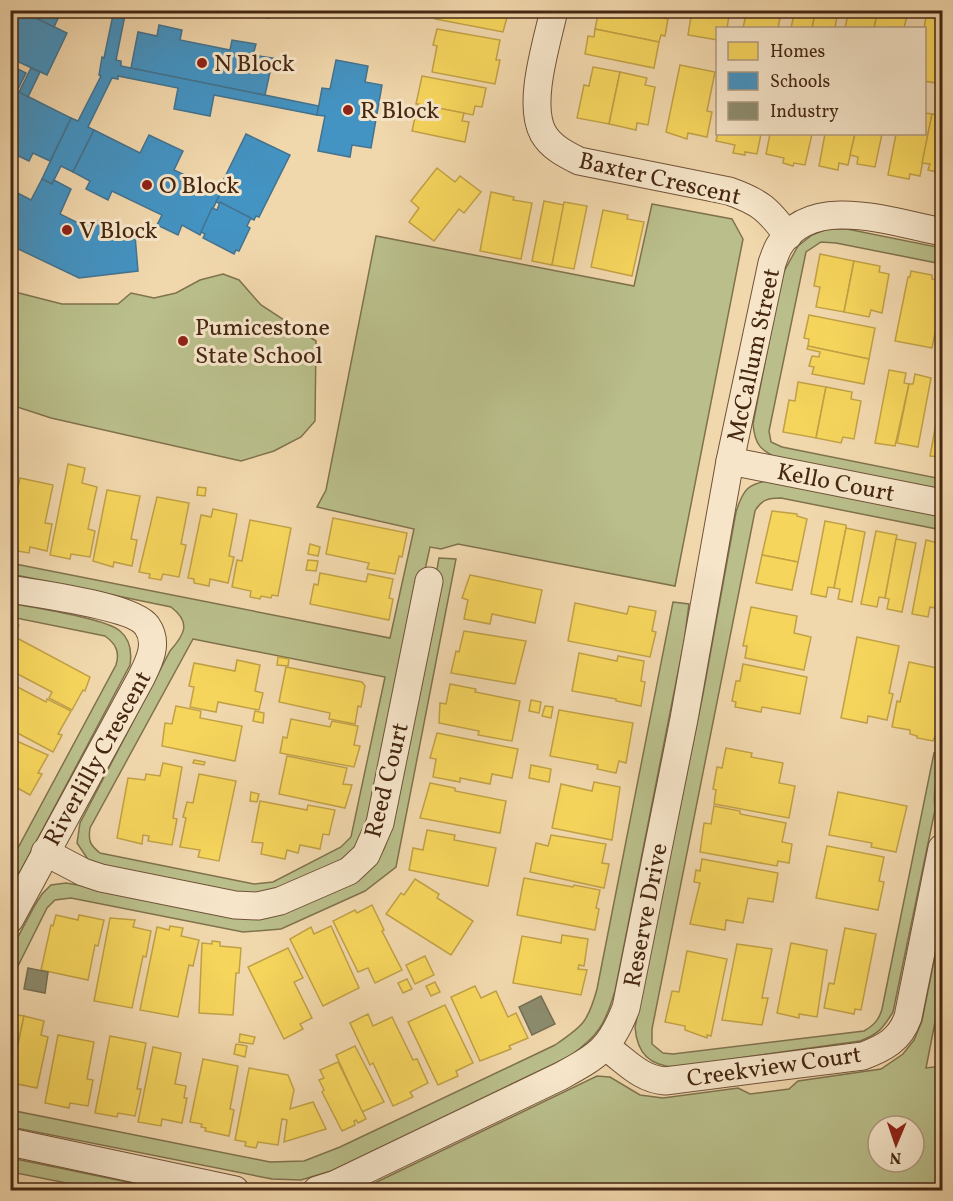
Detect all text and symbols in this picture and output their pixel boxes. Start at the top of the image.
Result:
legend [716,27,926,135]
text: Homes [770,40,825,65]
place label: N Block [214,48,295,82]
marker: N Block [195,56,209,70]
text: Schools [770,70,830,95]
place label: R Block [360,95,439,129]
text: Industry [770,100,839,125]
marker: R Block [341,103,355,117]
street label: Baxter Crescent [575,145,744,215]
place label: O Block [159,170,239,204]
marker: O Block [140,178,154,192]
place label: V Block [79,215,158,249]
marker: V Block [60,223,74,237]
street label: McCallum Street [720,265,790,446]
place label: Pumicestone State School [195,312,330,374]
marker: Pumicestone State School [176,334,190,348]
street label: Kello Court [774,456,897,512]
street label: Riverlilly Crescent [36,665,161,853]
street label: Reed Court [357,719,419,842]
street label: Reserve Drive [616,840,678,990]
street label: Creekview Court [685,1039,864,1097]
north arrow [866,1114,926,1174]
text: N [889,1146,902,1168]

